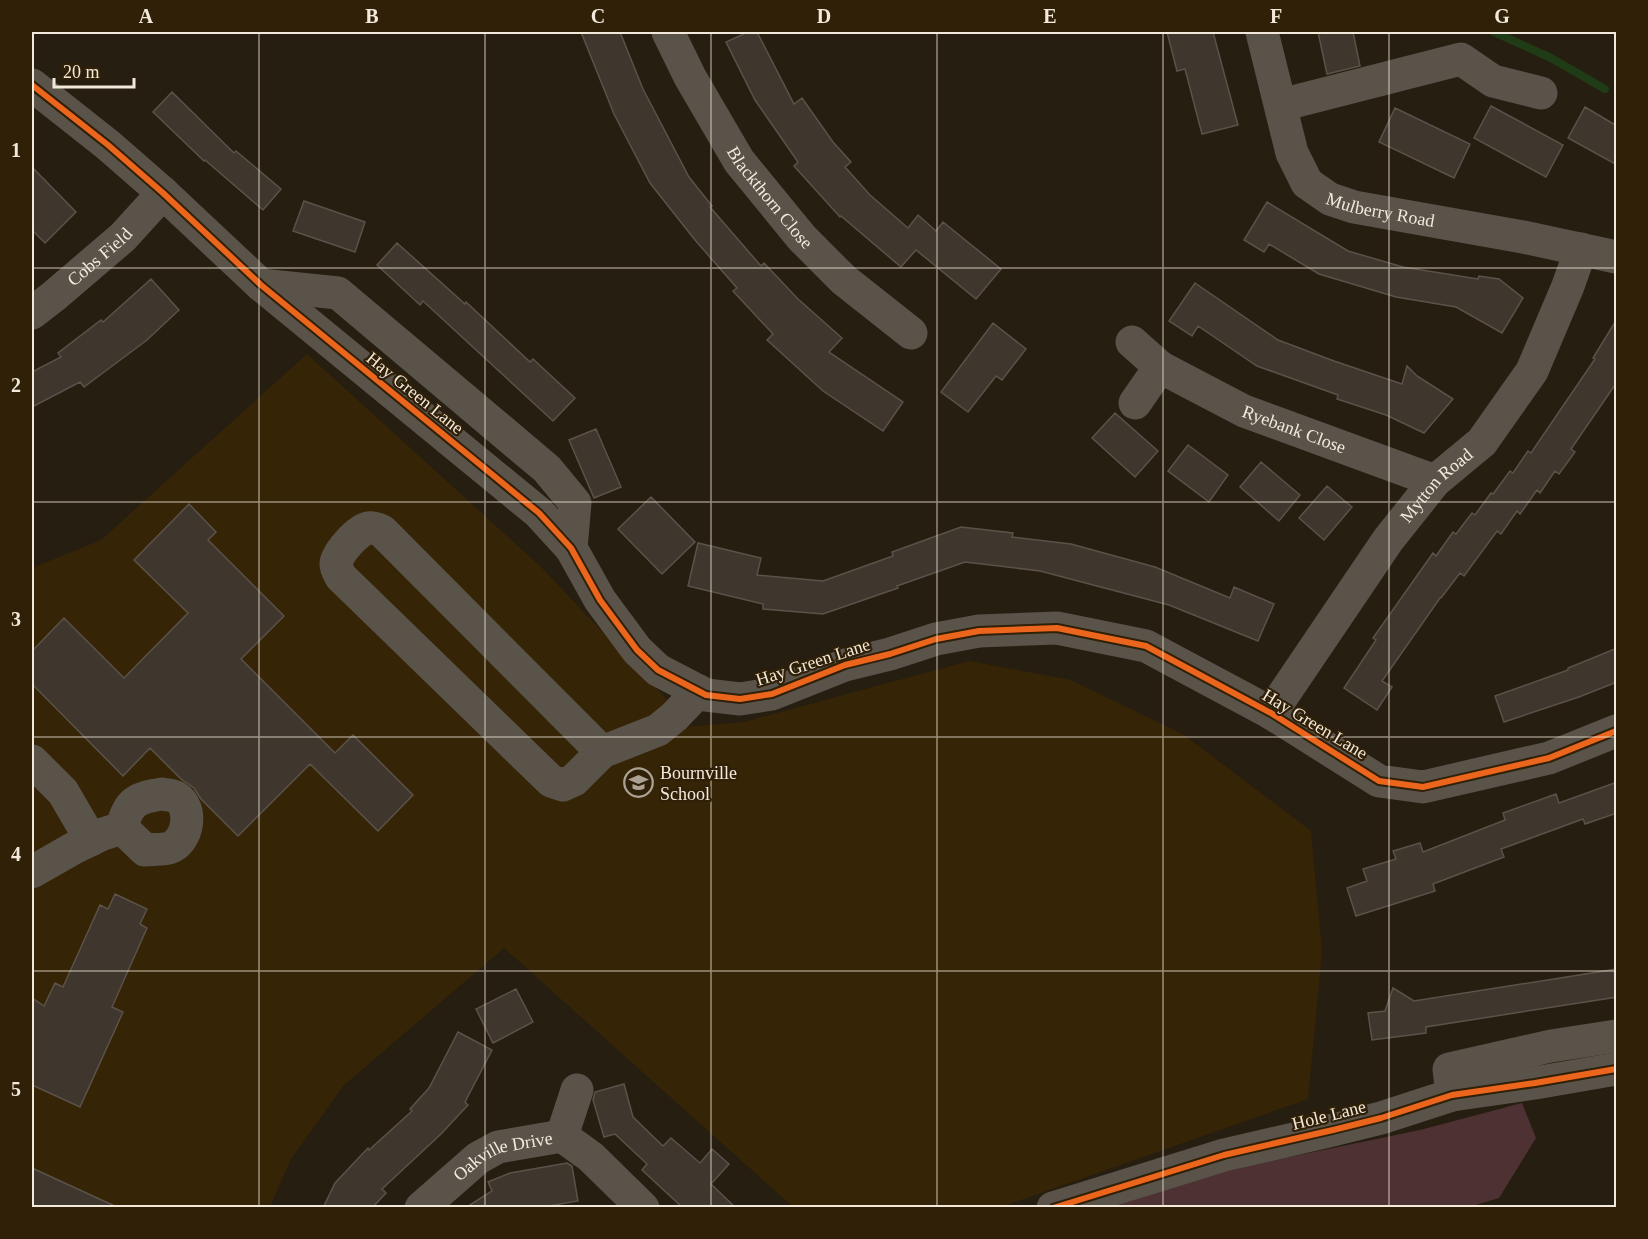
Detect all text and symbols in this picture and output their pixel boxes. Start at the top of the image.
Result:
text: A [139,5,154,27]
text: B [365,5,379,27]
text: C [591,5,605,27]
text: D [817,5,831,27]
text: E [1043,5,1057,27]
text: F [1270,5,1282,27]
text: G [1494,5,1510,27]
scale bar [54,51,134,89]
text: 20 m [63,62,100,82]
text: 1 [11,139,21,161]
street label: Blackthorn Close [723,143,817,253]
street label: Mulberry Road [1324,188,1436,231]
street label: Cobs Field [63,224,136,290]
street label: Hay Green Lane [362,348,468,438]
text: 2 [11,374,21,396]
street label: Ryebank Close [1240,401,1349,457]
street label: Mytton Road [1396,444,1476,526]
text: 3 [11,608,21,630]
street label: Hay Green Lane [753,634,873,690]
street label: Hay Green Lane [1259,685,1371,763]
place label: Bournville School [660,763,737,804]
school or university icon: Bournville School [623,767,655,799]
text: 4 [11,843,21,865]
text: 5 [11,1078,21,1100]
street label: Hole Lane [1290,1096,1368,1134]
street label: Oakville Drive [449,1128,554,1185]

